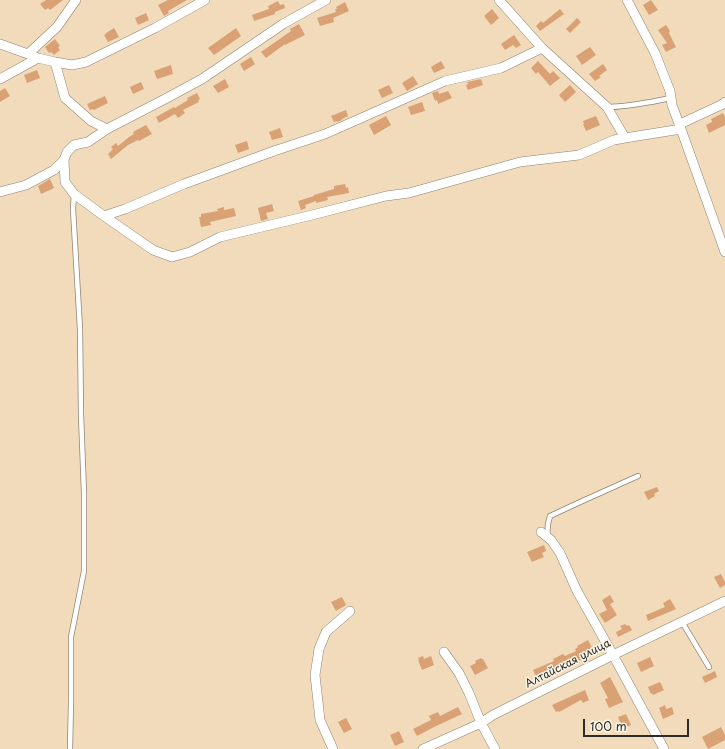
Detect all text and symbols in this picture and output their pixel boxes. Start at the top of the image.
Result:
street label: Алтайская улица [523,637,613,691]
scale bar [585,711,691,737]
text: 100 m [590,717,627,735]

